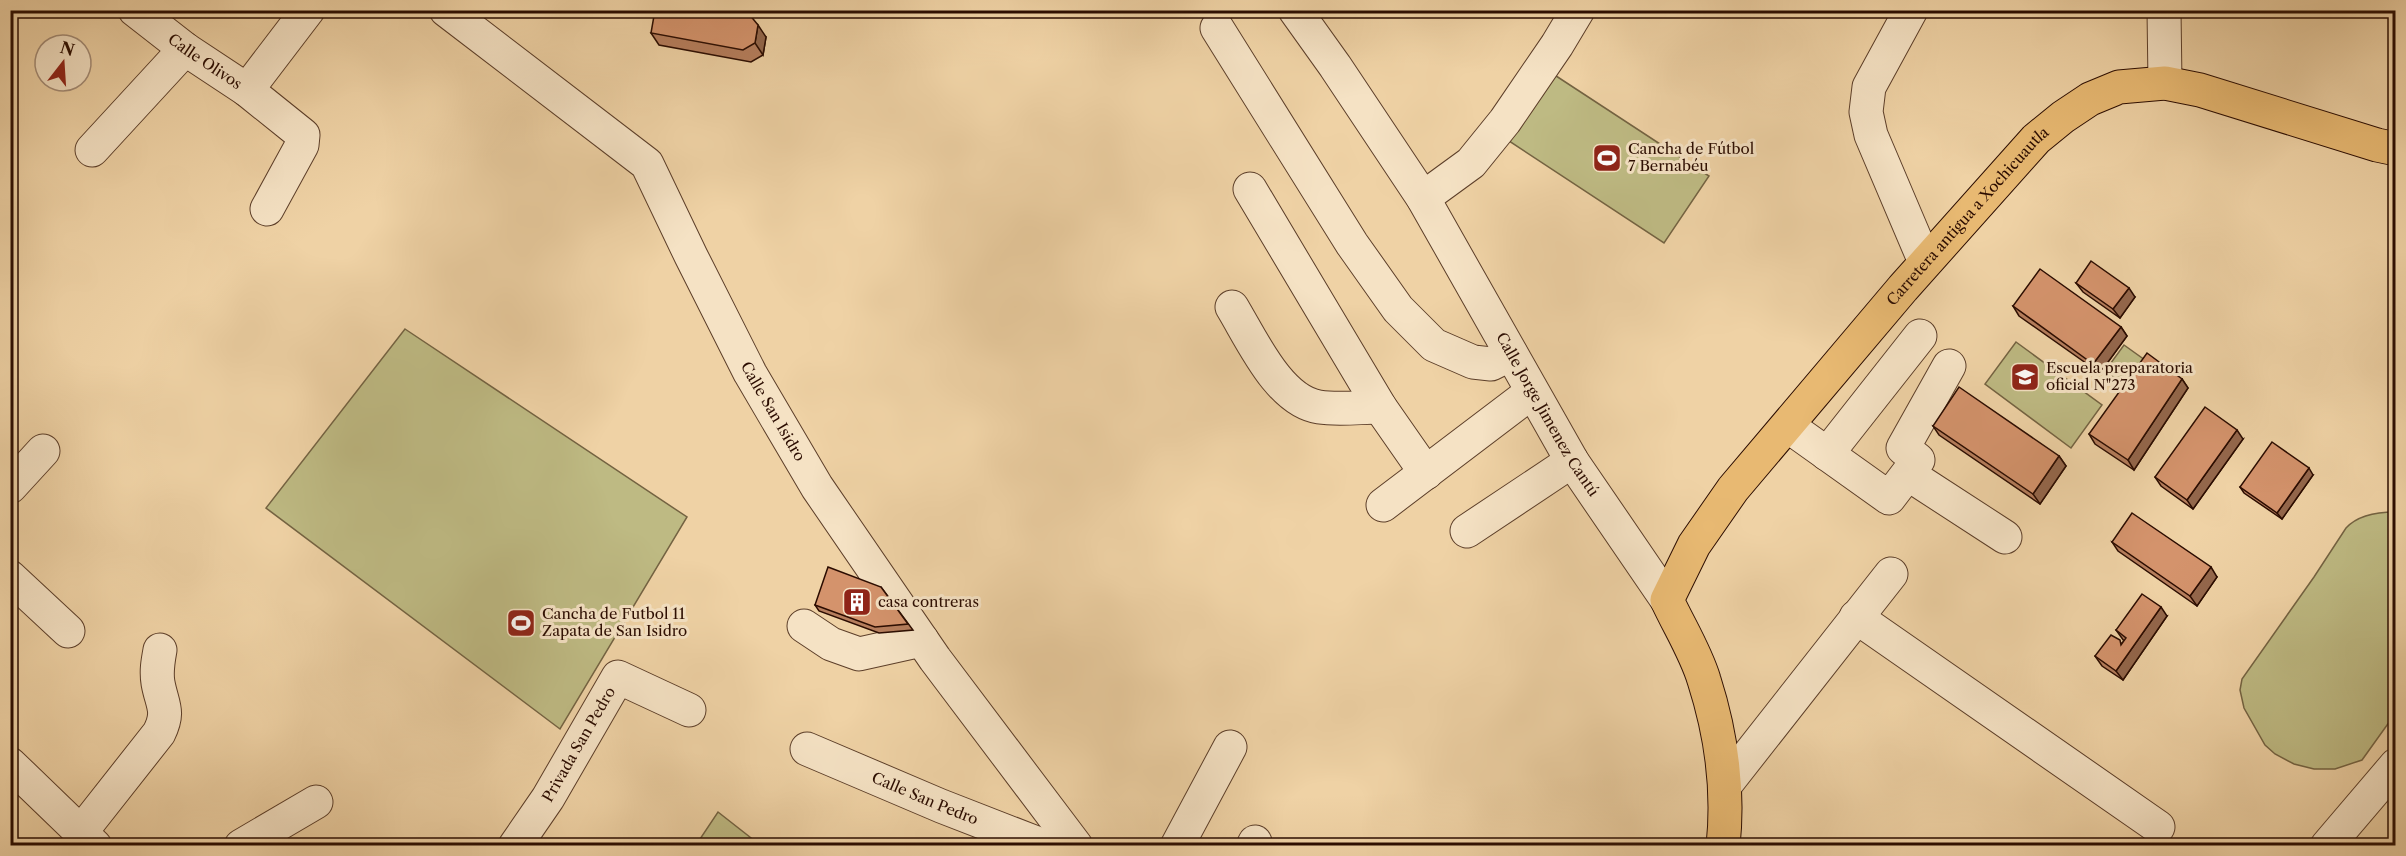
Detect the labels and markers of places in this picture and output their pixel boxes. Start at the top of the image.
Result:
place label: Cancha de Fútbol 7 Bernabéu [1628,139,1755,175]
sports icon: Cancha de Fútbol 7 Bernabéu [1591,142,1623,174]
place label: Escuela preparatoria oficial N"273 [2046,358,2193,394]
school or university icon: Escuela preparatoria oficial N"273 [2009,361,2041,393]
building icon: casa contreras [841,586,873,618]
place label: casa contreras [878,592,979,611]
place label: Cancha de Futbol 11 Zapata de San Isidro [542,604,687,640]
sports icon: Cancha de Futbol 11 Zapata de San Isidro [505,607,537,639]

